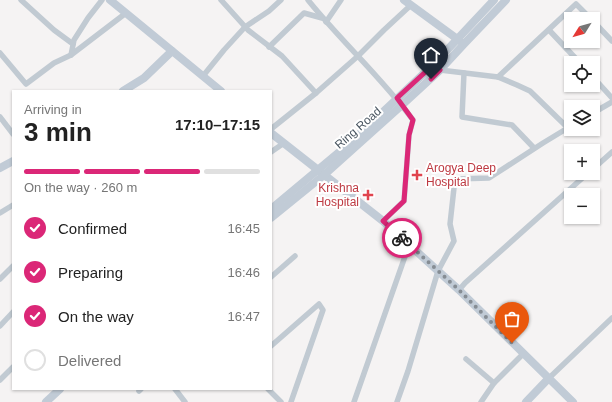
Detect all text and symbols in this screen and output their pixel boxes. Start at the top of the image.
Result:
north arrow [564,12,600,48]
map controls [564,12,600,224]
pin [414,38,448,79]
icon: home [420,44,442,66]
button: locate [564,56,600,92]
button: layers [564,100,600,136]
text: Arriving in [24,102,82,117]
street label: Ring Road [332,104,384,152]
text: 17:10–17:15 [175,116,260,133]
text: 3 min [24,117,92,147]
button: + [564,144,600,180]
place label: Arogya Deep Hospital [426,161,496,189]
marker: Arogya Deep Hospital [411,169,423,181]
text: On the way · 260 m [24,180,137,195]
place label: Krishna Hospital [316,181,359,209]
button: − [564,188,600,224]
marker: Krishna Hospital [362,189,374,201]
icon: check [24,217,46,239]
courier [382,218,422,258]
text: Confirmed [58,220,127,237]
text: 16:45 [227,221,260,236]
icon: bike [391,227,413,249]
icon: check [24,261,46,283]
text: Preparing [58,264,123,281]
text: 16:46 [227,265,260,280]
pin [495,302,529,343]
icon: check [24,305,46,327]
text: On the way [58,308,134,325]
icon: bag [501,308,523,330]
text: 16:47 [227,309,260,324]
text: Delivered [58,352,121,369]

